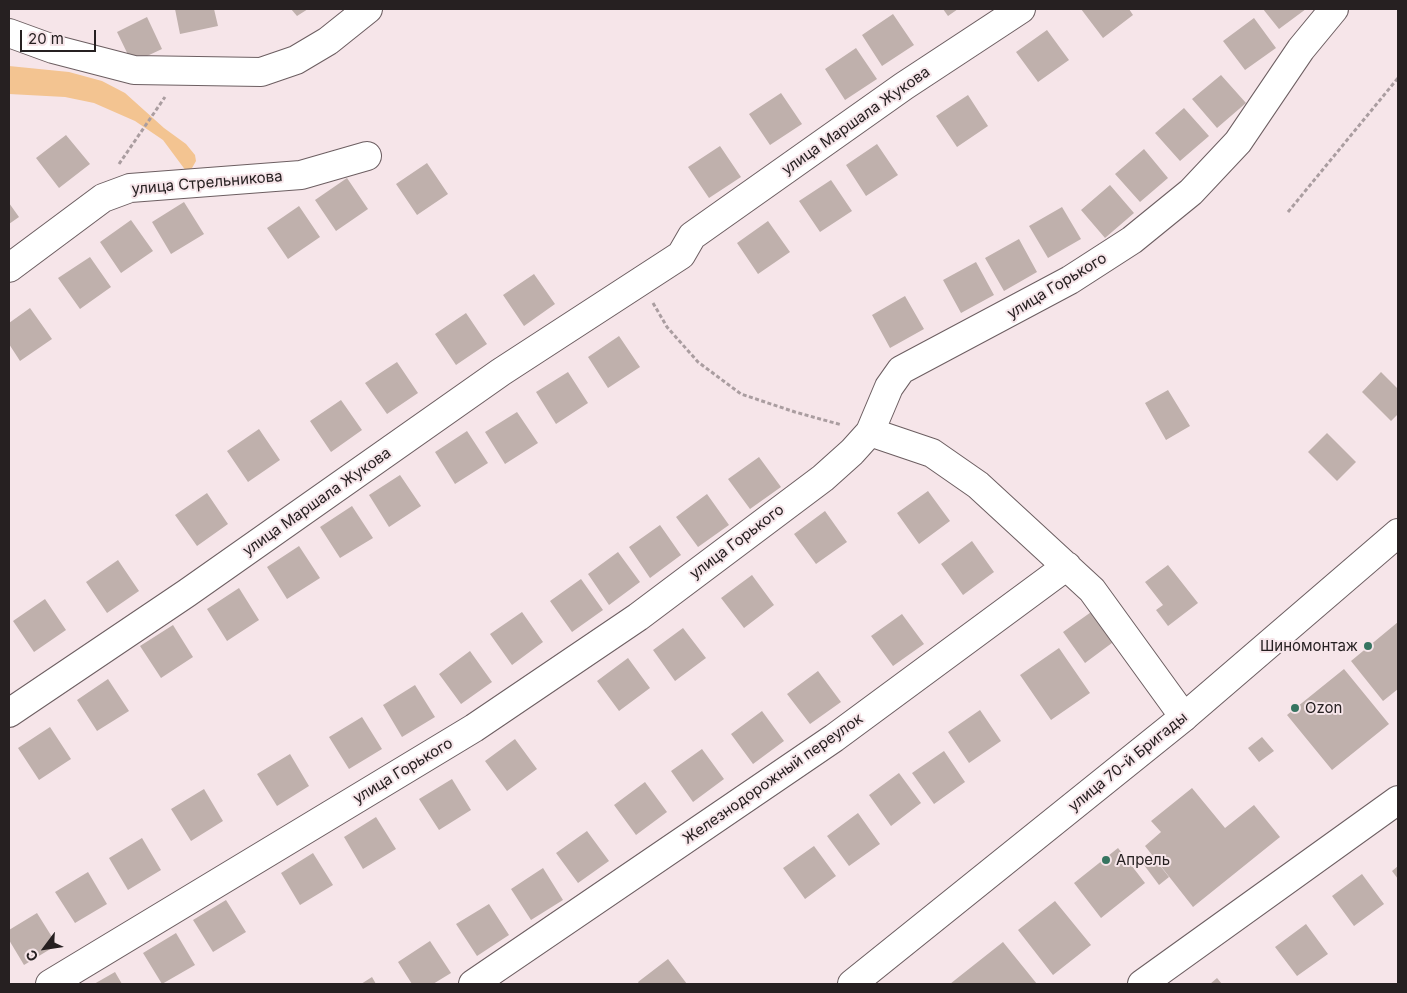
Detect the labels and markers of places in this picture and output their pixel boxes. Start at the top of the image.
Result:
place label: Шиномонтаж [1260,637,1358,655]
marker: Шиномонтаж [1362,640,1374,652]
place label: Ozon [1305,699,1342,717]
marker: Ozon [1289,702,1301,714]
place label: Апрель [1116,851,1170,869]
marker: Апрель [1100,854,1112,866]

